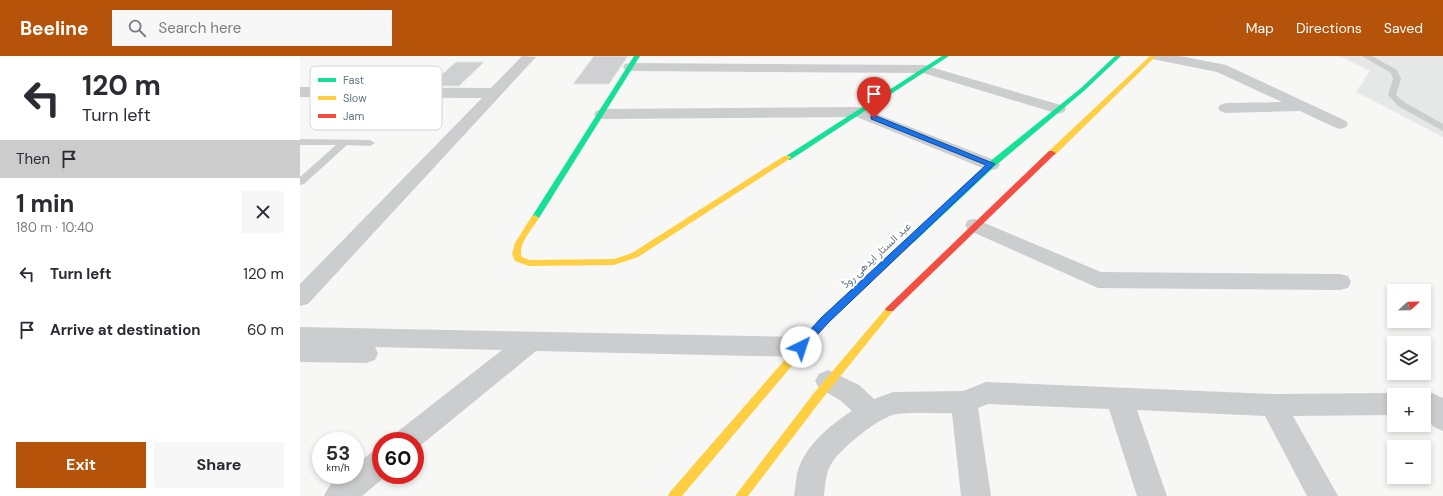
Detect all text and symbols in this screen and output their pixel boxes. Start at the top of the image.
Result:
search box [112,10,392,46]
text: Beeline [20,16,88,41]
icon: search [126,17,148,39]
text: Search here [158,18,241,38]
text: Map [1246,19,1274,37]
text: Directions [1296,19,1362,37]
text: Saved [1384,19,1423,37]
legend [310,66,442,130]
text: 120 m [82,67,161,104]
icon: left [16,72,68,124]
text: Fast [343,73,364,87]
pin [857,77,891,118]
icon: arrive [863,83,885,105]
text: Slow [343,91,367,105]
text: Turn left [82,103,151,127]
text: Jam [343,109,364,123]
icon: arrive [58,148,80,170]
text: Then [16,149,50,169]
text: 1 min [16,188,74,219]
button: close [242,191,284,233]
text: 180 m · 10:40 [16,219,94,236]
street label: عبد الستار ایدھی روڈ [838,219,914,291]
icon: left [16,263,38,285]
text: Turn left [50,264,111,284]
text: 120 m [243,264,284,284]
north arrow [1387,284,1431,328]
map controls [1387,284,1431,484]
icon: arrive [16,319,38,341]
text: Arrive at destination [50,320,201,340]
text: 60 m [247,320,284,340]
position arrow [780,326,822,368]
button: layers [1387,336,1431,380]
button: + [1387,388,1431,432]
speed limit sign: 60 [372,432,424,484]
text: 53 [326,440,350,466]
button: − [1387,440,1431,484]
button: Exit [16,442,146,488]
button: Share [154,442,284,488]
text: km/h [326,461,350,474]

